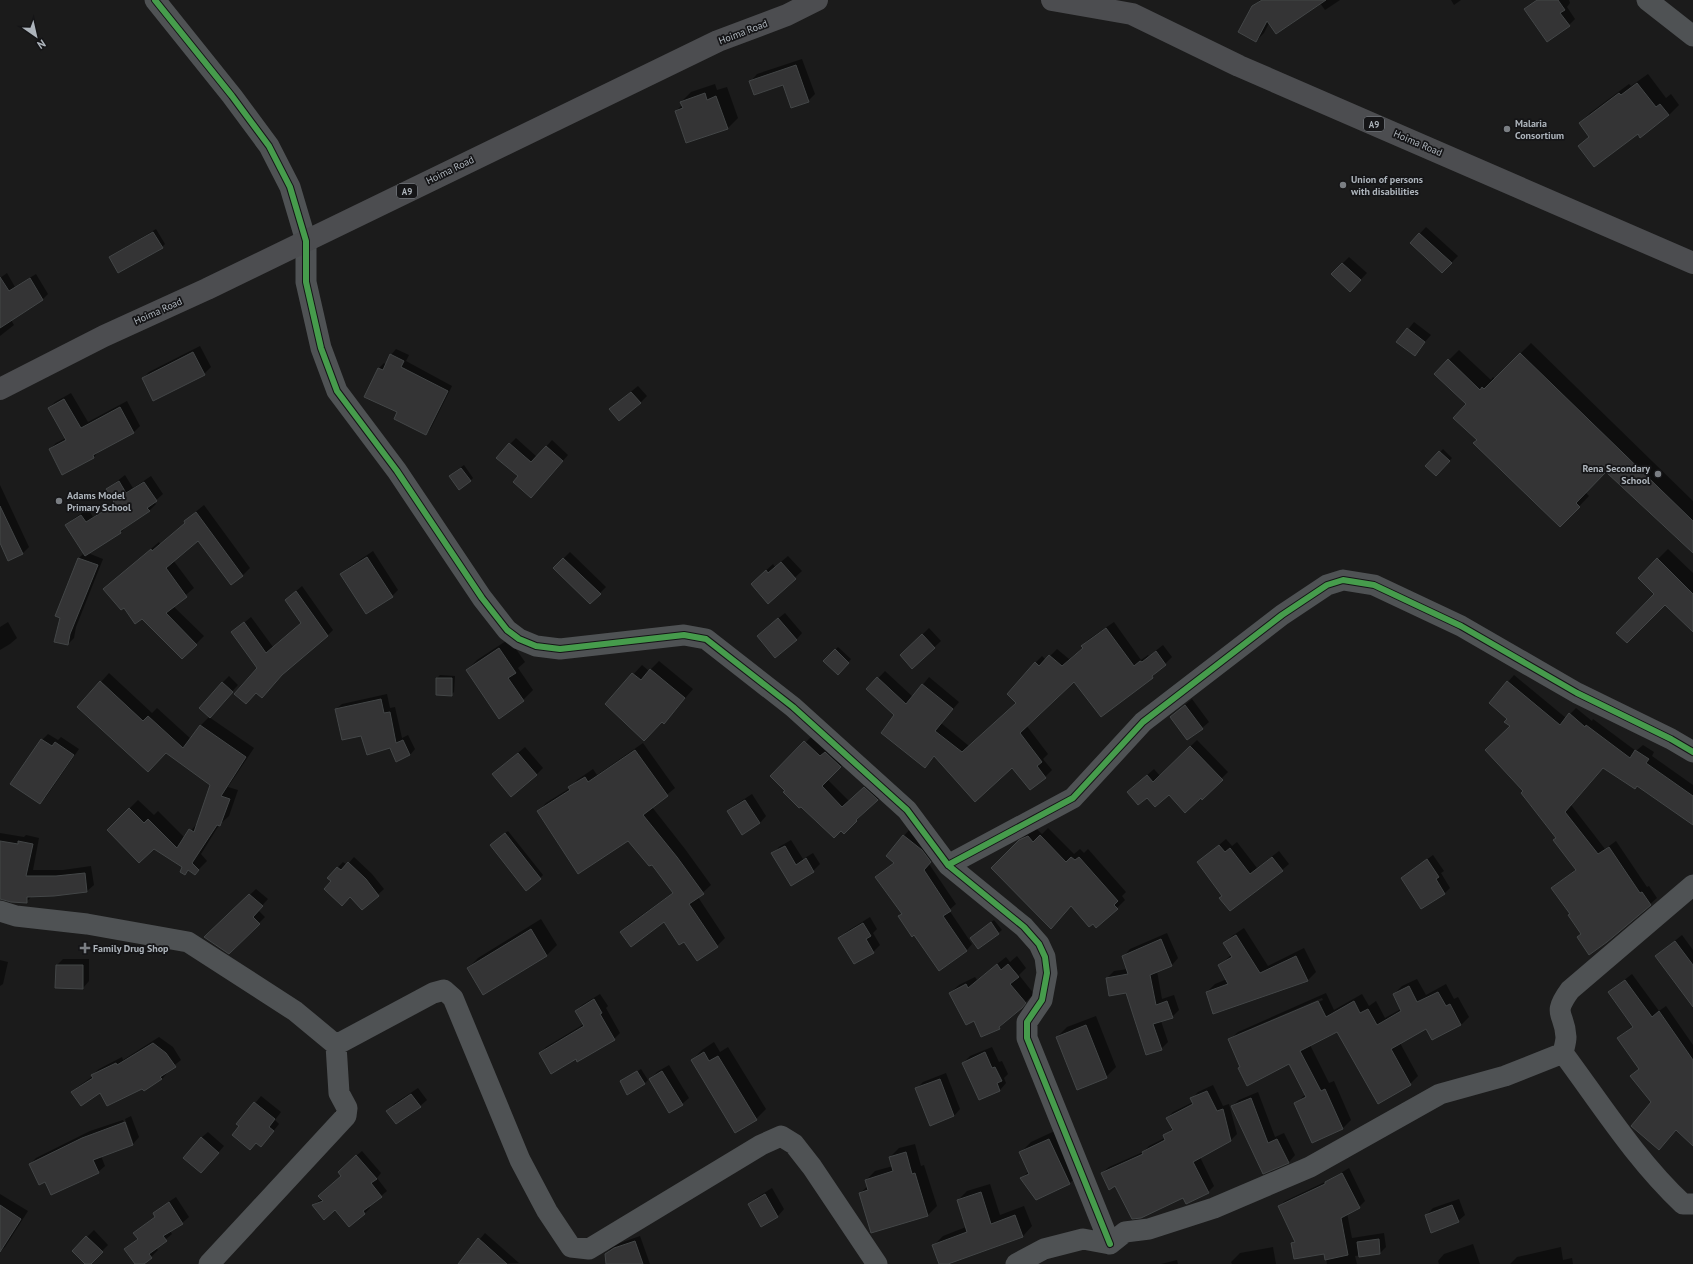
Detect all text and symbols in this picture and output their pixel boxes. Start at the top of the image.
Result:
north arrow [16,16,56,56]
street label: Hoima Road [717,17,769,47]
text: N [35,36,49,52]
road number: A9 [1364,117,1384,131]
place label: Malaria Consortium [1515,117,1564,142]
marker: Malaria Consortium [1502,124,1512,134]
street label: Hoima Road [1392,127,1444,159]
street label: Hoima Road [424,153,476,187]
place label: Union of persons with disabilities [1350,173,1423,198]
marker: Union of persons with disabilities [1338,180,1348,190]
road number: A9 [397,184,417,198]
street label: Hoima Road [132,295,184,327]
place label: Rena Secondary School [1582,462,1650,487]
marker: Rena Secondary School [1653,469,1663,479]
place label: Adams Model Primary School [67,489,131,514]
marker: Adams Model Primary School [54,496,64,506]
place label: Family Drug Shop [93,942,169,955]
marker: Family Drug Shop [80,943,90,953]

